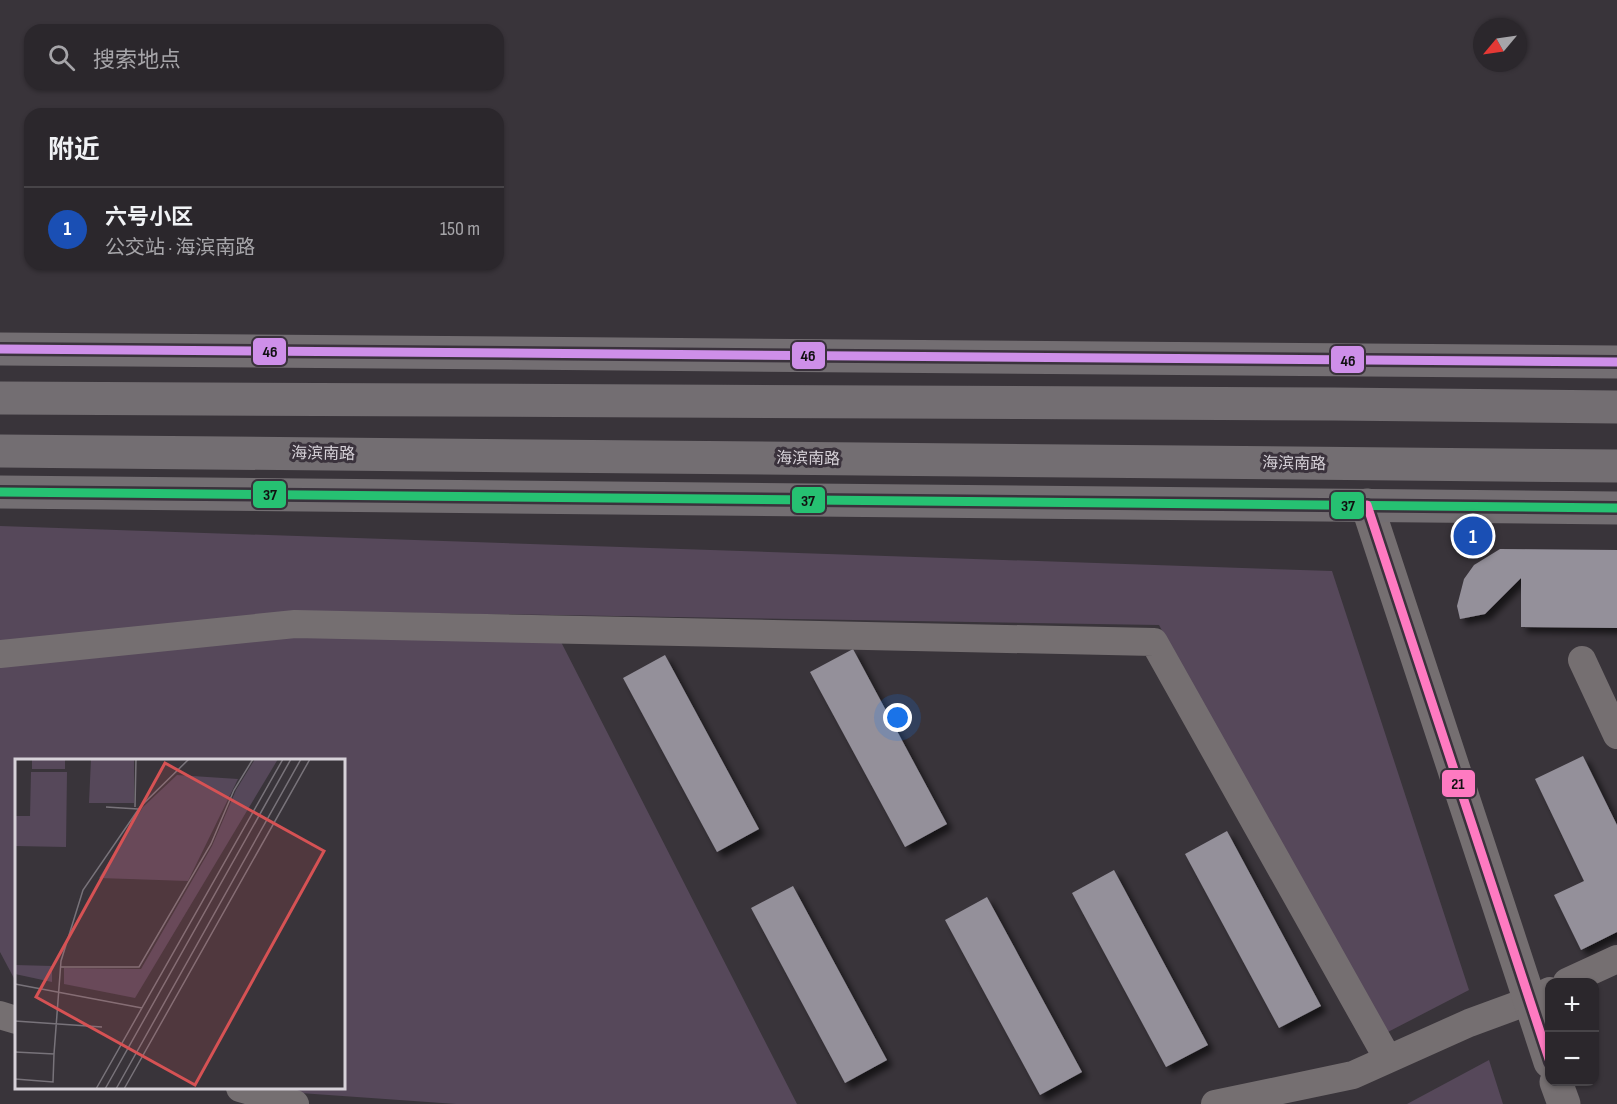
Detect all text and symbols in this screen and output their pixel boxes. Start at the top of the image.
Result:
north arrow [1473,18,1527,72]
search box [24,24,504,90]
icon: search [45,41,78,74]
text: 搜索地点 [93,47,181,74]
text: 附近 [48,135,100,166]
text: 六号小区 [105,204,193,231]
text: 1 [64,217,71,241]
text: 150 m [440,217,480,241]
text: 公交站 · 海滨南路 [105,236,255,260]
line badge: 46 [252,337,287,366]
line badge: 46 [791,341,826,370]
text: 46 [263,343,277,362]
line badge: 46 [1330,345,1365,374]
text: 46 [801,347,815,366]
text: 46 [1341,352,1355,371]
street label: 海滨南路 [291,444,355,464]
street label: 海滨南路 [776,449,840,469]
street label: 海滨南路 [1262,454,1326,474]
line badge: 37 [252,480,287,509]
text: 37 [263,486,277,505]
line badge: 37 [791,486,826,514]
line badge: 37 [1330,491,1365,520]
text: 37 [801,492,815,511]
text: 37 [1341,497,1355,516]
pin: 1 [1454,514,1492,558]
your location [883,703,912,732]
inset map [15,759,345,1089]
line badge: 21 [1441,769,1476,798]
text: 21 [1451,775,1465,794]
map controls [1545,978,1599,1086]
button: + [1545,978,1599,1032]
button: − [1545,1032,1599,1086]

